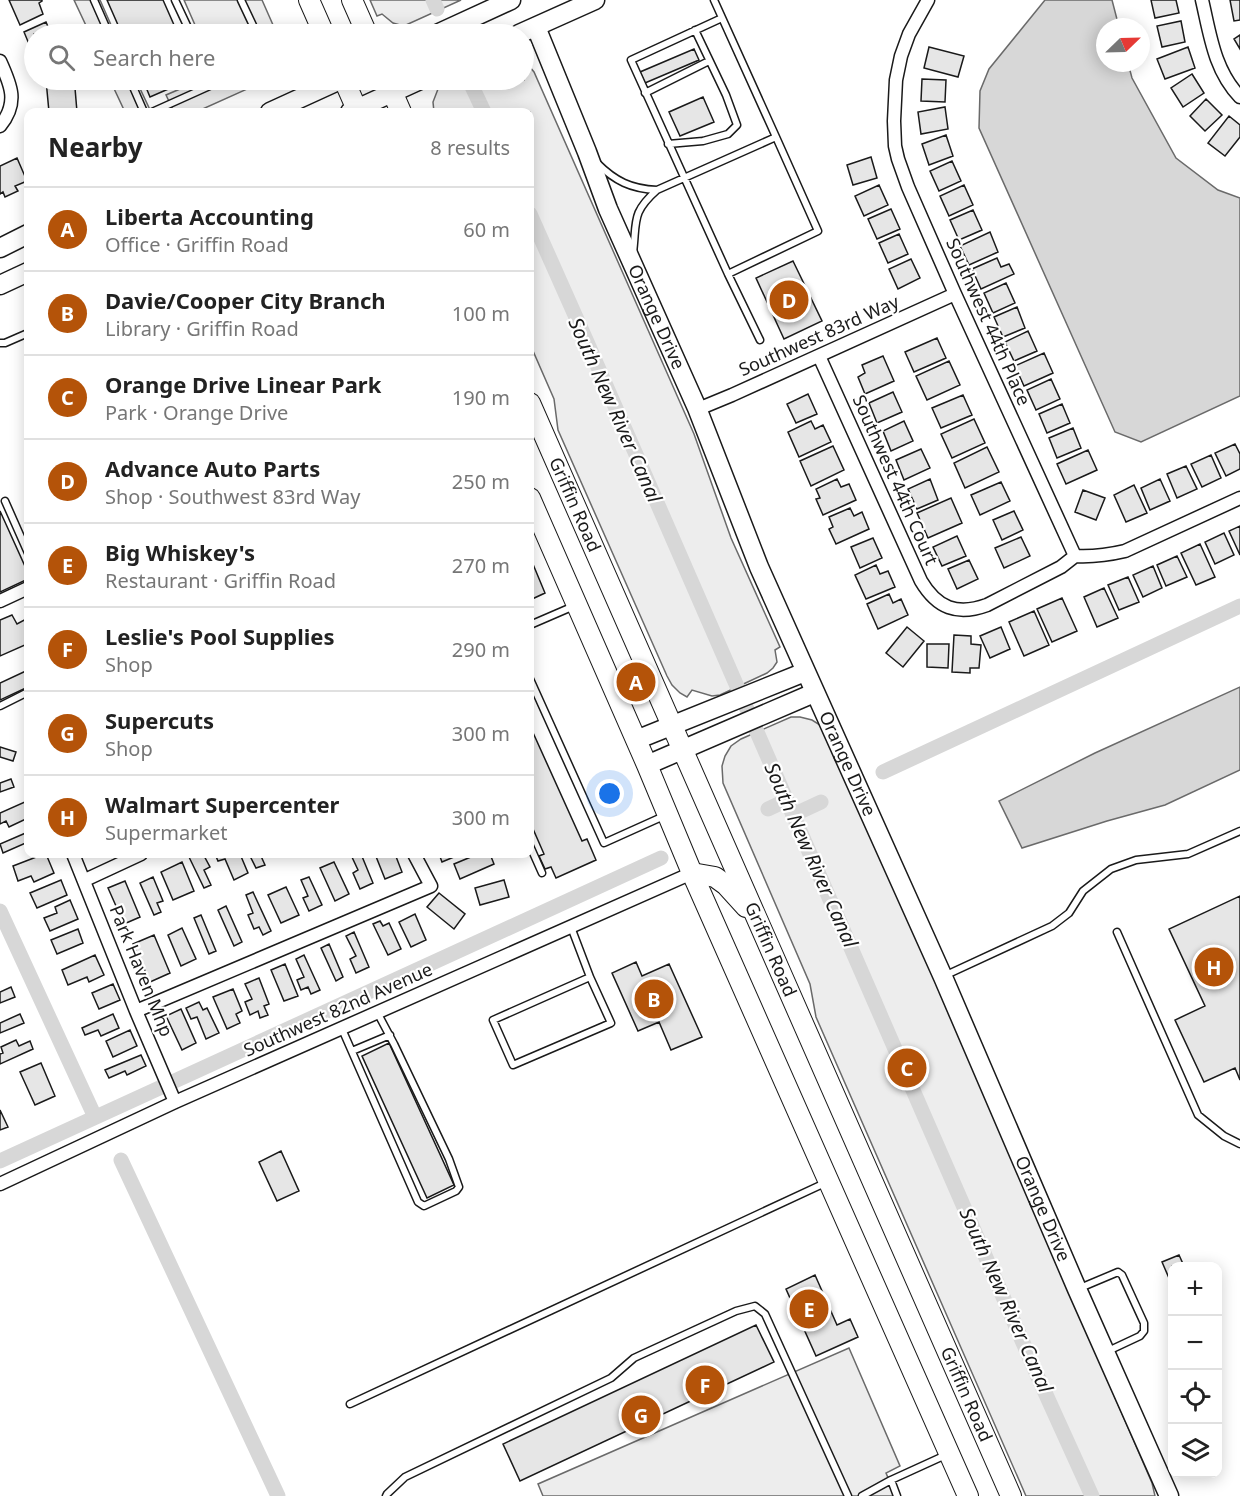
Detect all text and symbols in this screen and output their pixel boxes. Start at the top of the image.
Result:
north arrow [1096,18,1150,72]
search box [24,24,534,90]
icon: search [45,41,78,74]
text: Search here [93,42,215,72]
text: Nearby [48,129,143,165]
text: 8 results [430,134,510,161]
text: Liberta Accounting [105,201,314,231]
text: A [61,216,74,243]
text: 60 m [463,216,510,243]
text: Office · Griffin Road [105,231,289,258]
street label: Southwest 44th Place [941,234,1037,409]
street label: Orange Drive [623,260,691,373]
pin: D [770,278,808,322]
text: Davie/Cooper City Branch [105,285,386,315]
street label: Southwest 83rd Way [735,289,903,381]
text: B [61,300,74,327]
text: 100 m [452,300,510,327]
water label: South New River Canal [562,313,669,507]
text: Library · Griffin Road [105,315,299,342]
text: Orange Drive Linear Park [105,369,381,399]
text: C [61,384,74,411]
text: 190 m [452,384,510,411]
street label: Southwest 44th Court [848,391,944,569]
text: Park · Orange Drive [105,399,288,426]
text: Advance Auto Parts [105,453,320,483]
street label: Griffin Road [544,453,607,555]
text: D [60,468,75,495]
text: 250 m [452,468,510,495]
text: Shop · Southwest 83rd Way [105,483,360,510]
text: Big Whiskey's [105,537,255,567]
text: E [62,552,73,579]
text: 270 m [452,552,510,579]
text: Restaurant · Griffin Road [105,567,336,594]
text: Leslie's Pool Supplies [105,621,334,651]
text: F [62,636,73,663]
text: 290 m [452,636,510,663]
text: Shop [105,651,153,678]
pin: A [616,660,656,704]
text: Supercuts [105,705,214,735]
street label: Orange Drive [814,707,882,820]
text: G [60,720,75,747]
text: 300 m [452,720,510,747]
text: Shop [105,735,153,762]
water label: South New River Canal [758,758,865,952]
your location [595,779,624,808]
text: Walmart Supercenter [105,789,339,819]
text: H [60,804,75,831]
text: 300 m [452,804,510,831]
text: Supermarket [105,819,228,846]
street label: Griffin Road [740,898,803,1000]
street label: Park Haven Mhp [105,901,179,1040]
pin: H [1194,944,1234,990]
street label: Southwest 82nd Avenue [239,957,436,1062]
pin: B [634,976,674,1022]
pin: C [888,1046,926,1090]
street label: Orange Drive [1010,1152,1077,1265]
water label: South New River Canal [953,1203,1060,1397]
map controls [1168,1262,1222,1478]
button: + [1168,1262,1222,1316]
pin: E [790,1286,828,1332]
button: − [1168,1316,1222,1370]
street label: Griffin Road [936,1343,999,1445]
pin: F [686,1362,724,1408]
button: locate [1168,1370,1222,1424]
pin: G [622,1392,660,1438]
button: layers [1168,1424,1222,1478]

